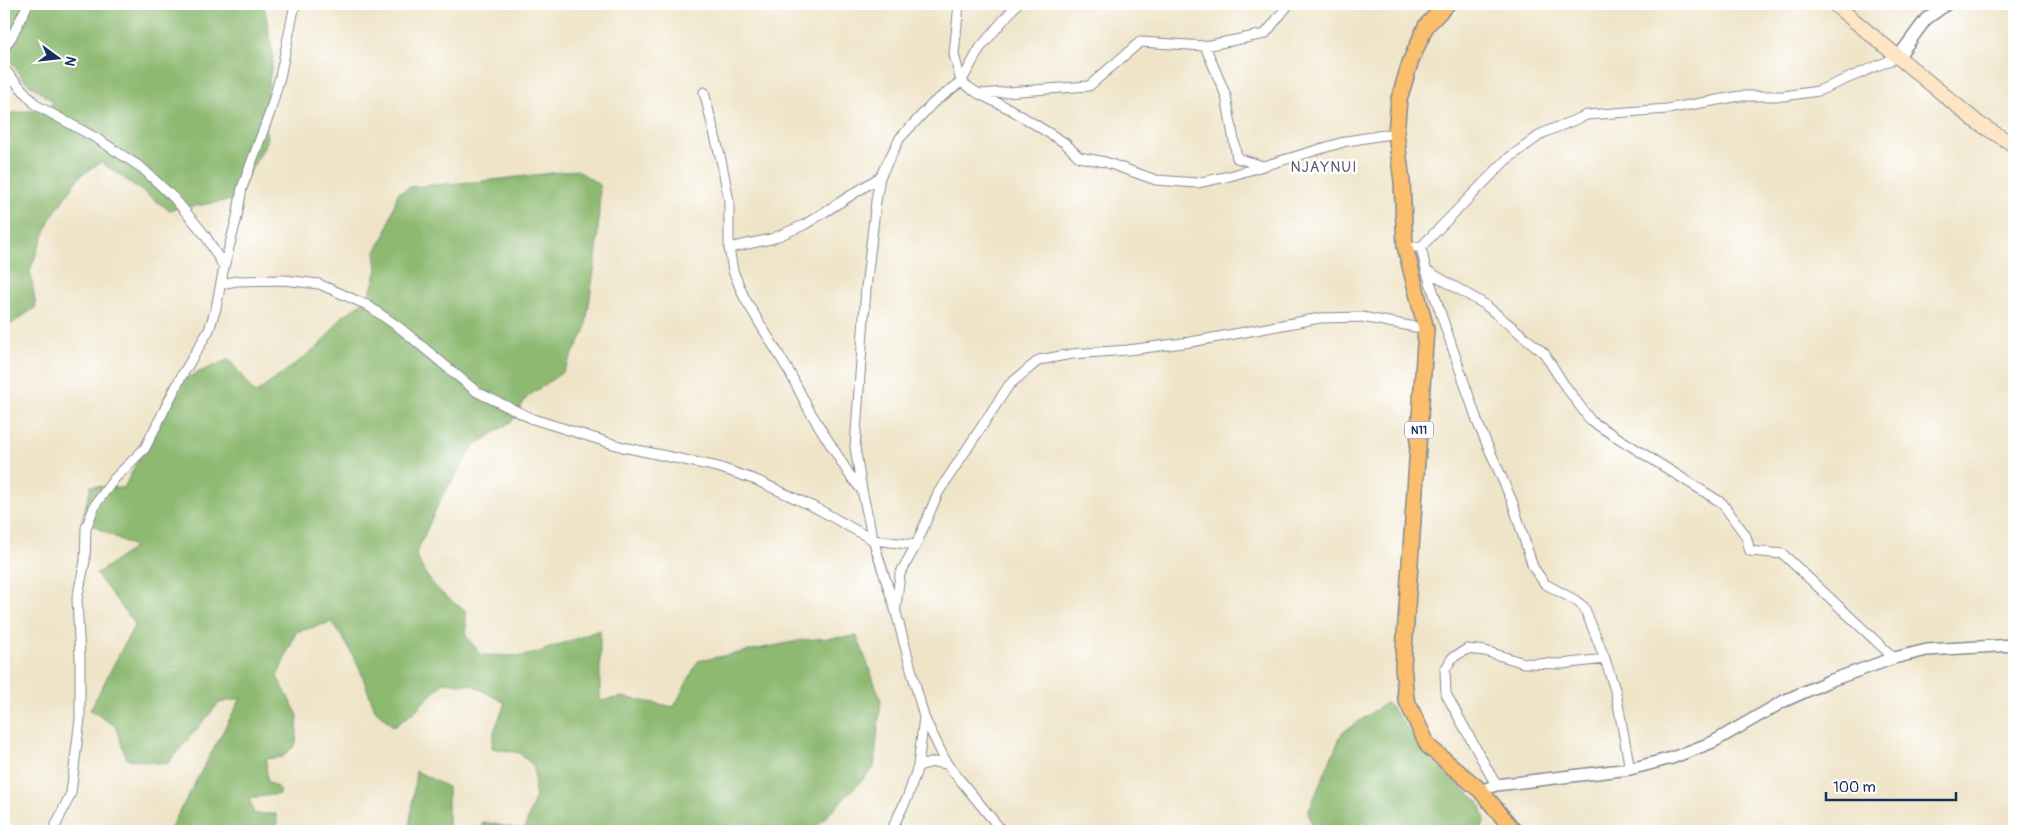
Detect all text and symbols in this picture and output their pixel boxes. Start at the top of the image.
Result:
north arrow [32,32,82,82]
text: N [61,54,80,68]
district label: NJAYNUI [1290,158,1358,177]
road number: N11 [1405,422,1433,438]
scale bar [1826,770,1956,802]
text: 100 m [1833,778,1876,797]

